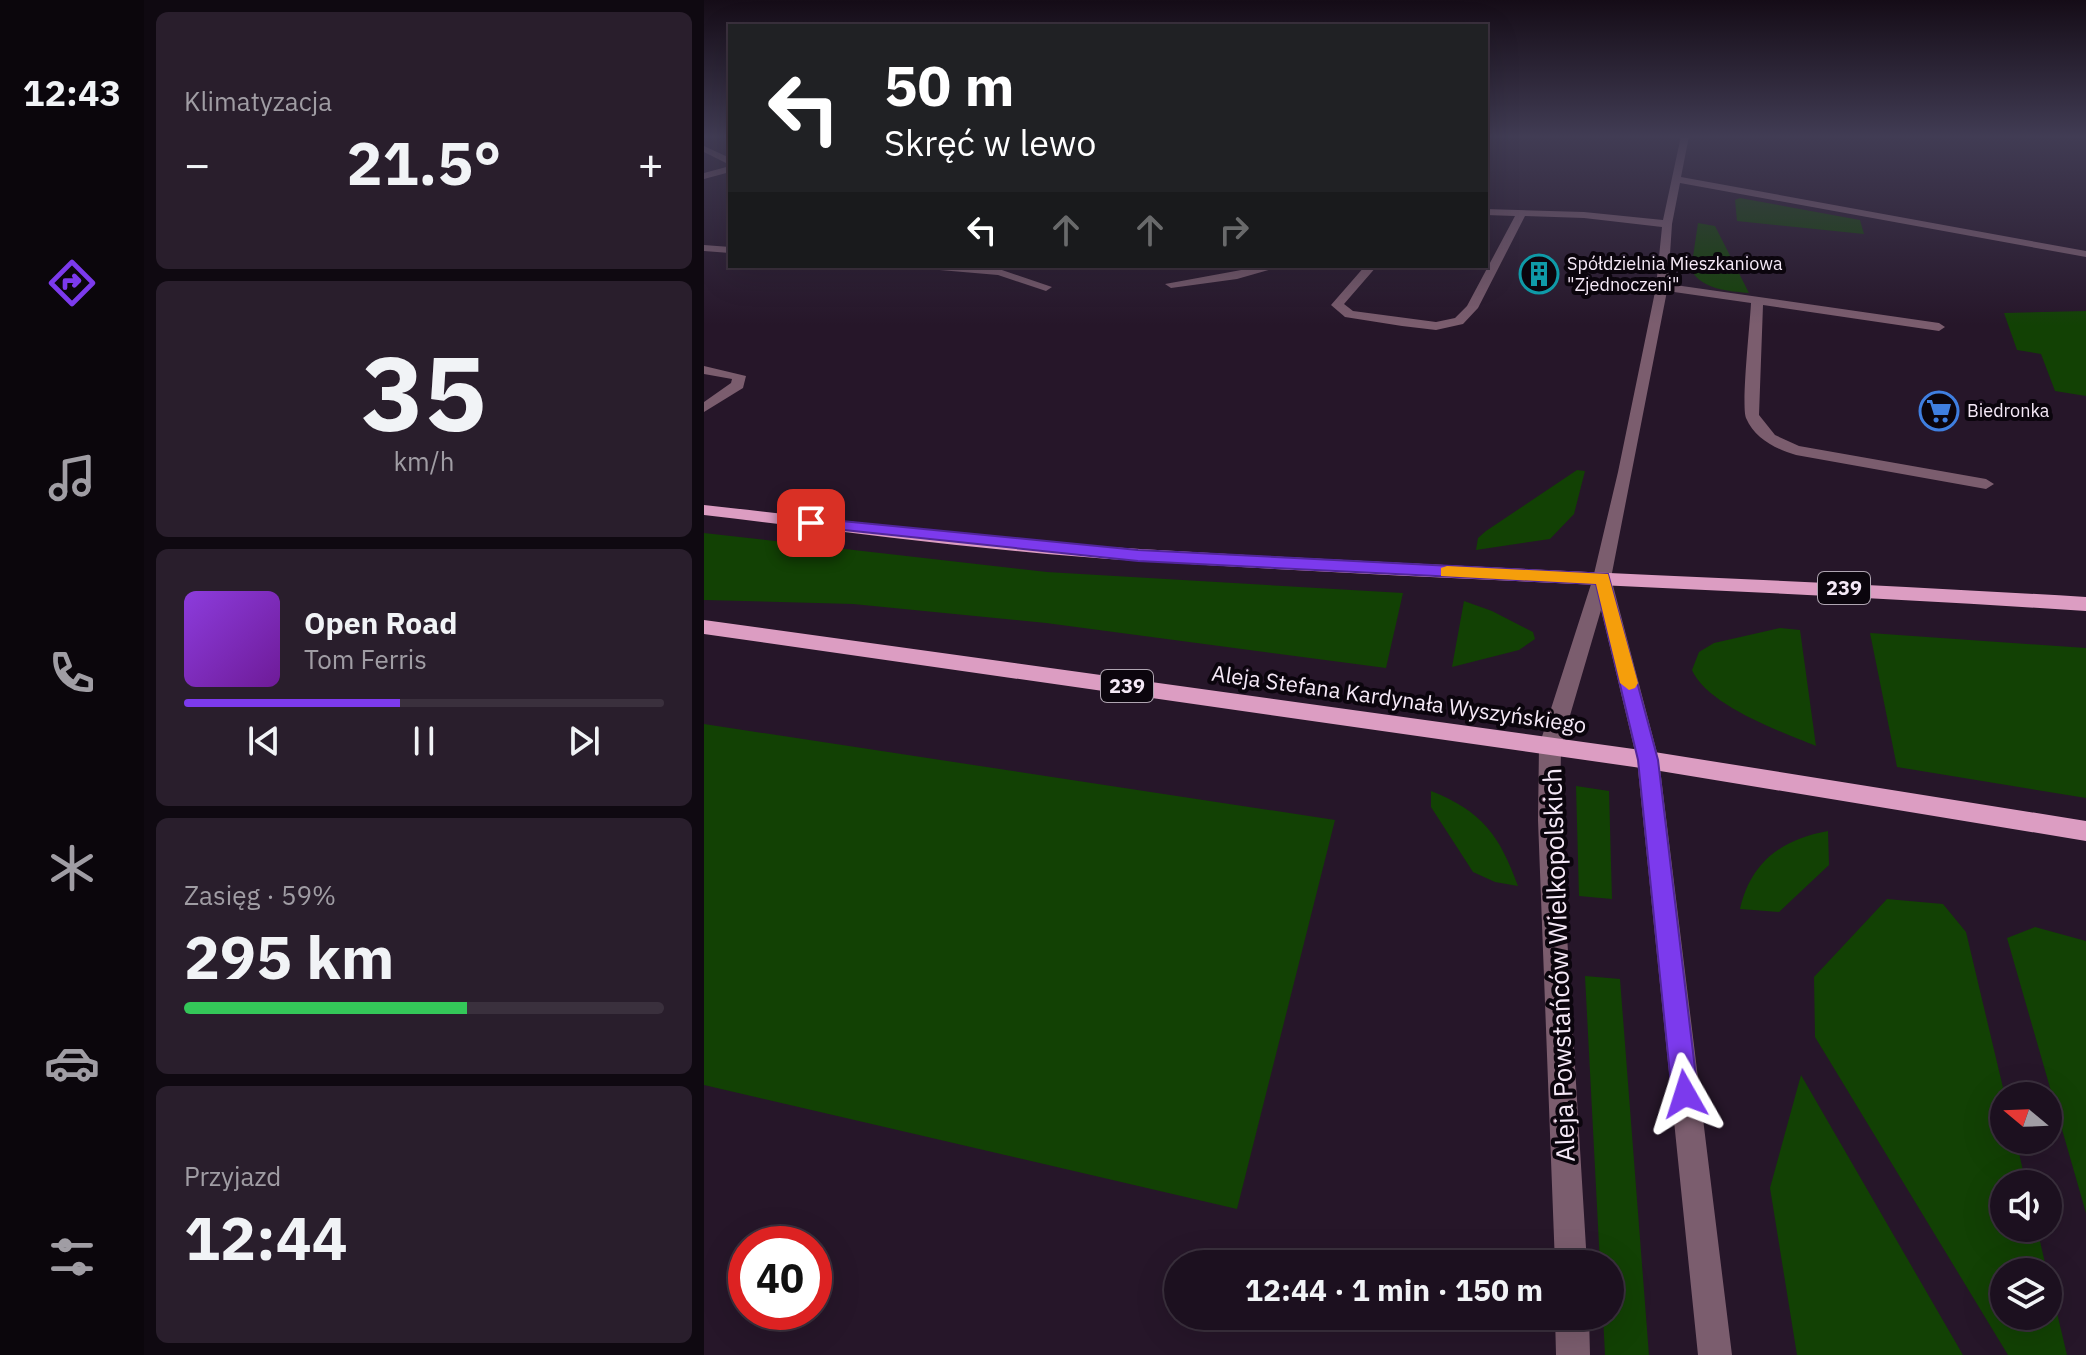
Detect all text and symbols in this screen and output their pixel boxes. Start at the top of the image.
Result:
text: 50 m [884,49,1014,121]
icon: left [752,56,856,160]
text: 12:43 [23,69,121,116]
text: Klimatyzacja [184,84,332,118]
text: Skręć w lewo [884,119,1096,166]
text: 21.5° [347,123,501,202]
text: − [184,135,210,192]
text: + [638,135,664,192]
icon: left [960,208,1004,252]
icon: ahead [1044,208,1088,252]
icon: ahead [1128,208,1172,252]
icon: right [1212,208,1256,252]
place label: Spółdzielnia Mieszkaniowa "Zjednoczeni" [1567,252,1783,296]
building icon: Spółdzielnia Mieszkaniowa "Zjednoczeni" [1518,253,1560,295]
icon: directions [44,255,100,311]
text: 35 [362,324,486,460]
supermarket icon: Biedronka [1918,390,1960,432]
place label: Biedronka [1967,399,2050,422]
text: km/h [393,444,455,478]
icon: music [44,450,100,506]
pin [777,489,845,557]
icon: arrive [789,501,833,545]
road number: 239 [1818,572,1870,604]
text: Open Road [304,603,457,642]
text: Tom Ferris [304,642,427,676]
icon: phone [44,645,100,701]
street label: Aleja Stefana Kardynała Wyszyńskiego [1210,658,1588,739]
road number: 239 [1101,670,1153,702]
icon: previous [242,719,286,763]
icon: pause [402,719,446,763]
icon: next [562,719,606,763]
street label: Aleja Powstańców Wielkopolskich [1534,768,1582,1163]
icon: climate [44,840,100,896]
text: Zasięg · 59% [184,878,336,912]
text: 295 km [184,917,394,996]
icon: car [44,1035,100,1091]
position arrow [1643,1052,1727,1136]
north arrow [1990,1082,2062,1154]
map controls [1990,1082,2062,1330]
text: Przyjazd [184,1159,281,1193]
button: sound [1990,1170,2062,1242]
text: 12:44 [184,1198,348,1277]
speed limit sign: 40 [728,1226,832,1330]
icon: filters [44,1229,100,1285]
button: layers [1990,1258,2062,1330]
text: 12:44 · 1 min · 150 m [1245,1270,1543,1309]

